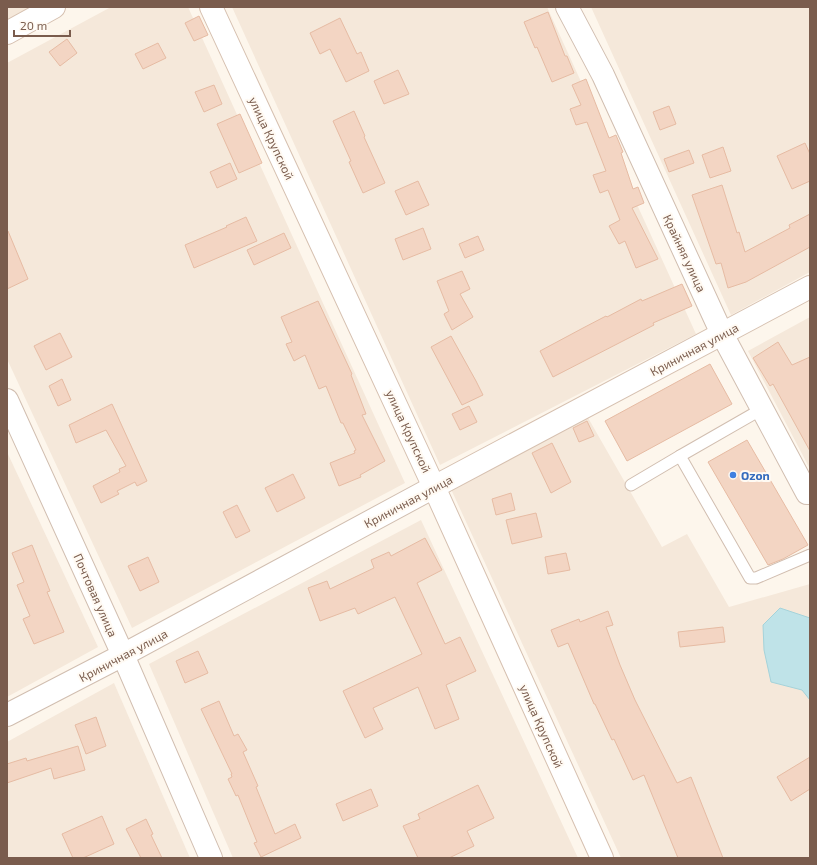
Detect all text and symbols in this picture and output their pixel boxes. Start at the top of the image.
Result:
scale bar [14,12,70,38]
text: 20 m [20,18,47,32]
street label: улица Крупской [246,94,297,182]
street label: Крайняя улица [660,212,709,294]
street label: Криничная улица [647,320,741,379]
street label: улица Крупской [383,387,434,475]
place label: Ozon [741,468,770,482]
marker: Ozon [728,470,738,480]
street label: Криничная улица [361,472,455,531]
street label: Почтовая улица [70,551,121,639]
street label: Криничная улица [76,626,170,685]
street label: улица Крупской [516,682,567,770]

